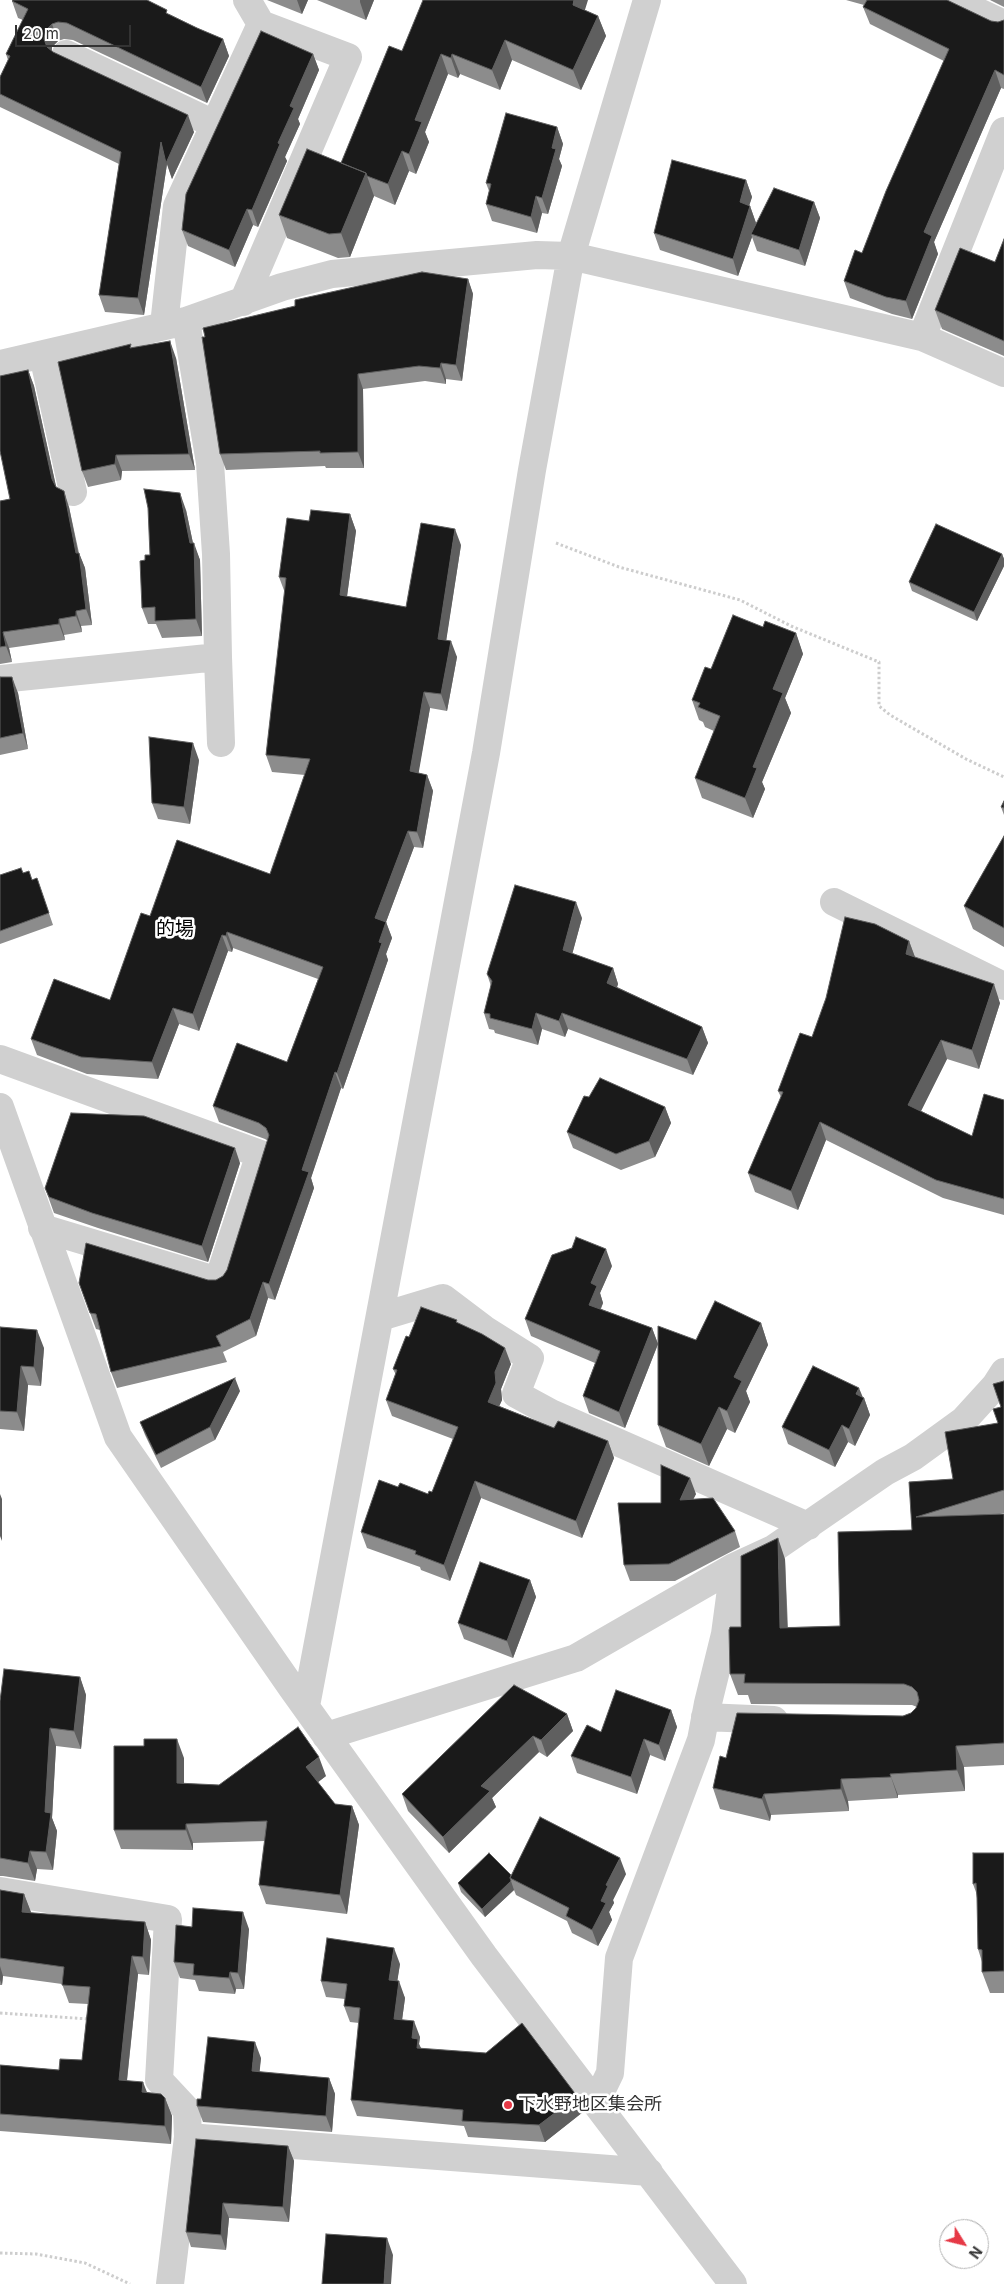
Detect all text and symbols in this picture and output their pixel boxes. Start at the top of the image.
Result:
scale bar [18,15,134,47]
text: 20 m [23,24,59,43]
district label: 的場 [156,918,194,940]
place label: 下水野地区集会所 [518,2094,662,2116]
marker: 下水野地区集会所 [502,2099,514,2111]
north arrow [939,2219,989,2269]
text: N [966,2243,986,2262]

